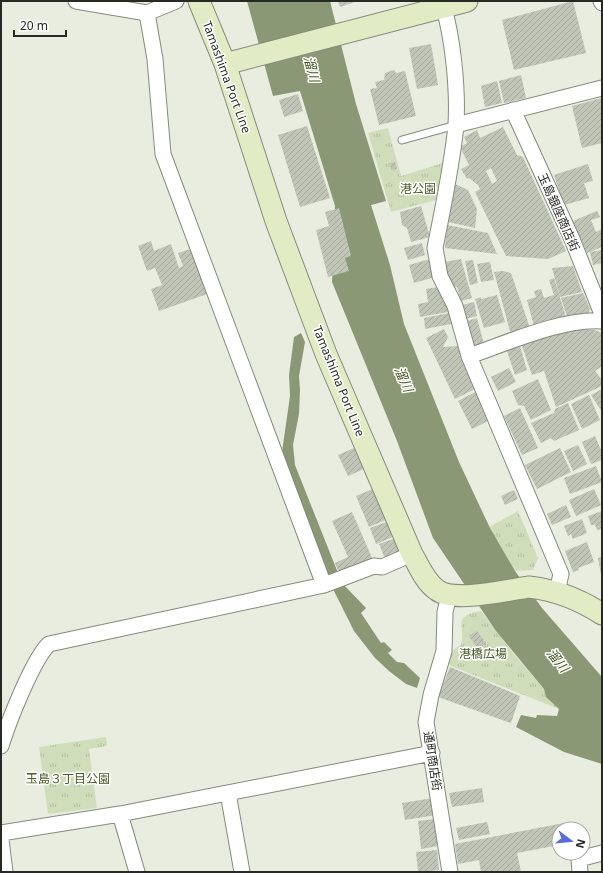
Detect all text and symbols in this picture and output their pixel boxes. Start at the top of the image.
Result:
scale bar [14,12,66,38]
text: 20 m [20,17,48,34]
street label: Tamashima Port Line [199,19,255,136]
water label: 溜川 [300,54,324,86]
street label: 玉島銀座商店街 [534,170,584,254]
park label: 港公園 [400,180,436,197]
street label: Tamashima Port Line [309,323,369,439]
water label: 溜川 [391,364,418,396]
water label: 溜川 [543,644,574,677]
park label: 港橋広場 [459,645,507,662]
street label: 通町商店街 [420,730,446,792]
park label: 玉島３丁目公園 [26,770,110,787]
north arrow [551,821,591,861]
text: N [573,838,590,850]

